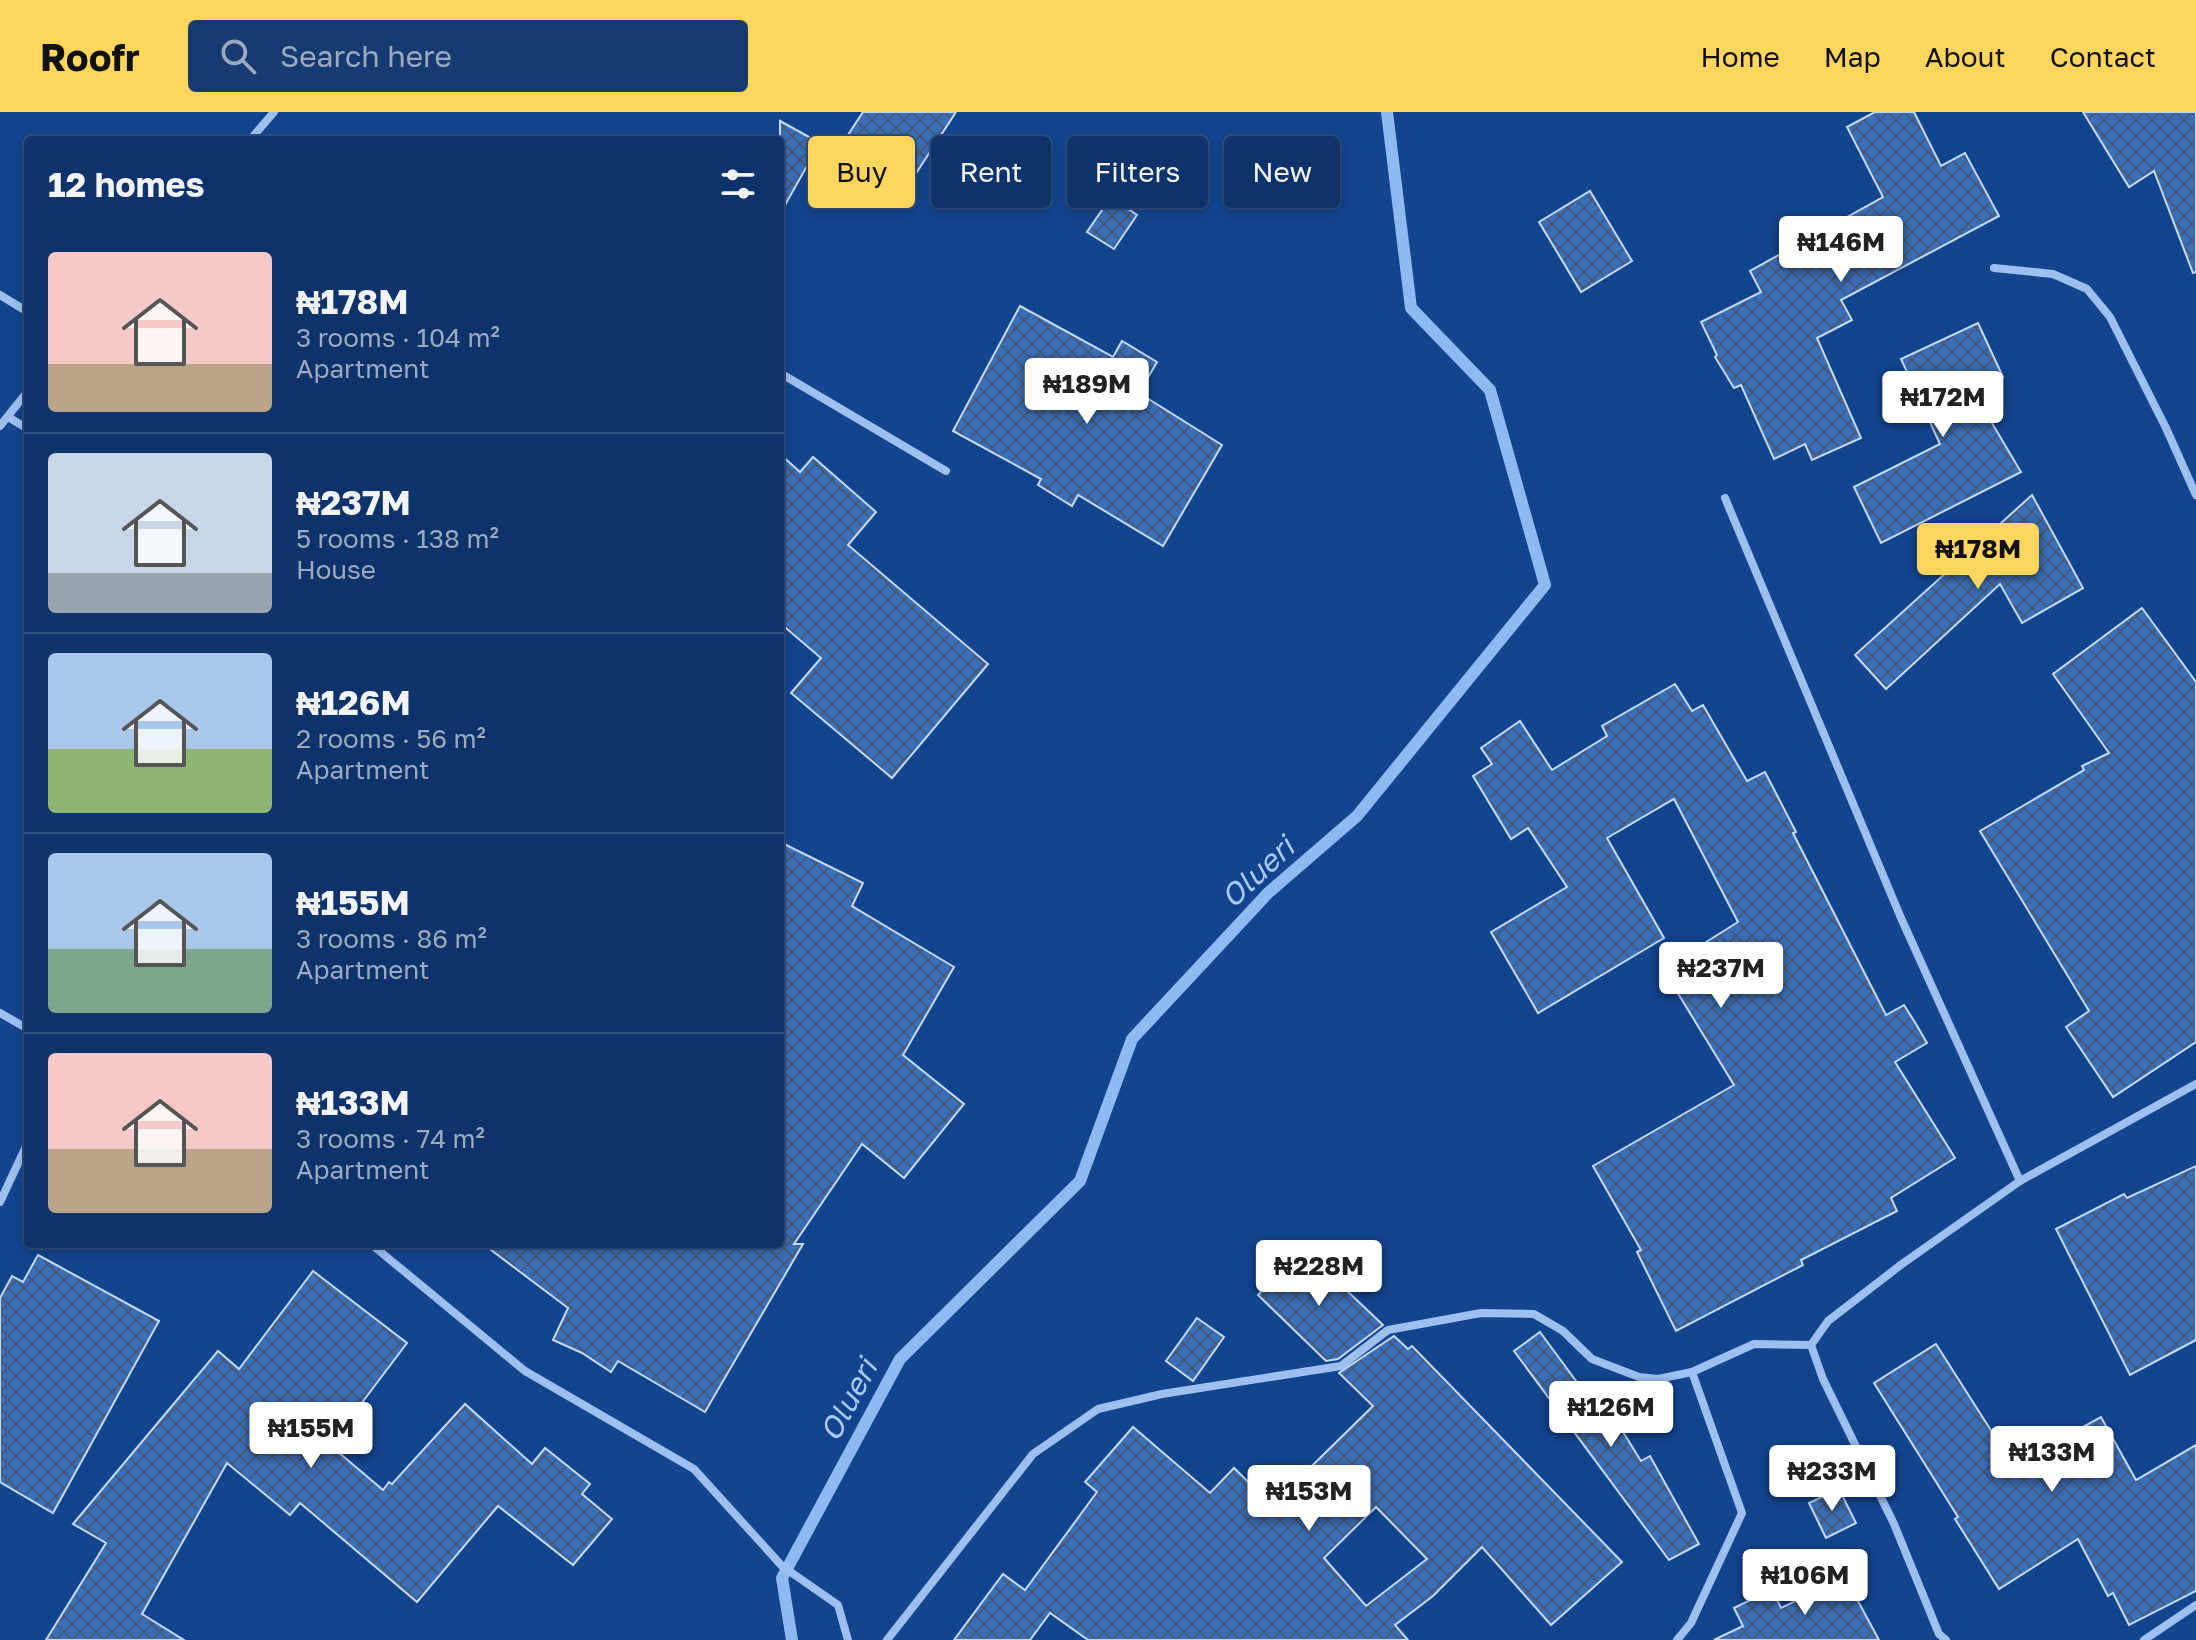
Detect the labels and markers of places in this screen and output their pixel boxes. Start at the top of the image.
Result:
pin: ₦146M [1785,216,1897,284]
pin: ₦189M [1031,358,1143,426]
pin: ₦172M [1887,371,1999,439]
pin: ₦178M [1922,523,2034,591]
pin: ₦237M [1665,942,1777,1010]
pin: ₦228M [1263,1240,1375,1308]
pin: ₦126M [1555,1381,1667,1449]
pin: ₦155M [255,1402,367,1470]
pin: ₦133M [1996,1426,2108,1494]
pin: ₦233M [1776,1445,1888,1513]
pin: ₦153M [1253,1465,1365,1533]
pin: ₦106M [1749,1549,1861,1617]

